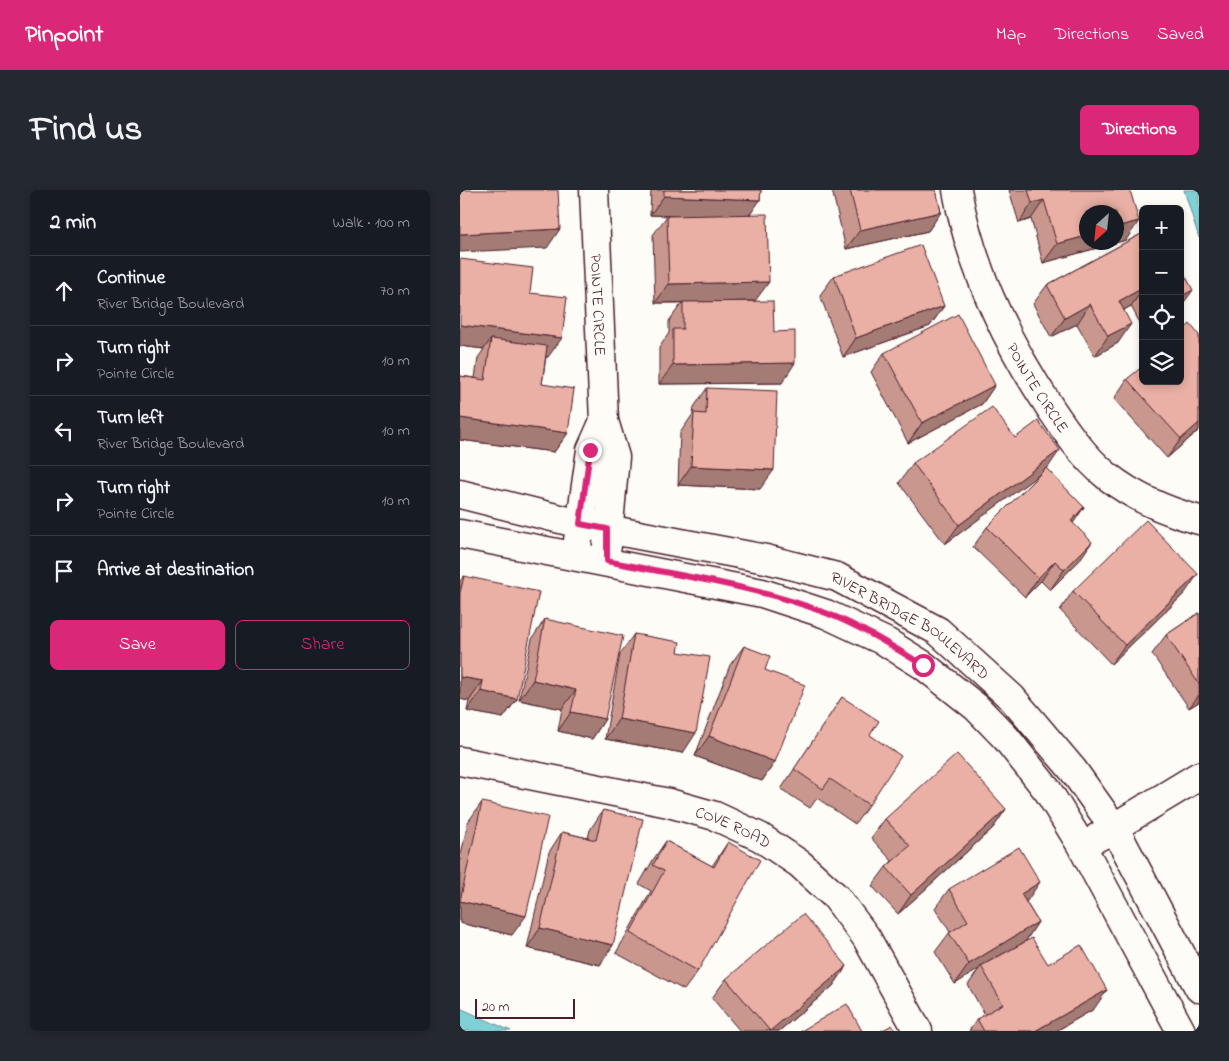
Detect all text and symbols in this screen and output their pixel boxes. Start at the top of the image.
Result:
text: Pinpoint [25,18,103,53]
text: Map [996,22,1026,48]
text: Directions [1054,22,1129,48]
text: Saved [1157,22,1204,48]
text: Find us [30,105,142,156]
button: Directions [1080,105,1199,155]
north arrow [1079,205,1124,250]
map controls [1139,205,1184,385]
button: + [1139,205,1184,250]
text: 2 min [50,208,96,238]
text: Walk · 100 m [333,211,410,235]
button: − [1139,250,1184,295]
street label: POINTE CIRCLE [583,253,611,357]
text: Continue [97,265,165,292]
icon: ahead [50,277,78,305]
text: 70 m [380,279,410,303]
text: River Bridge Boulevard [97,292,244,316]
button: locate [1139,295,1184,340]
text: Turn right [97,335,170,362]
street label: POINTE CIRCLE [1000,339,1074,439]
button: layers [1139,340,1184,385]
icon: right [50,347,78,375]
text: 10 m [382,349,410,373]
text: Pointe Circle [97,362,175,386]
text: Turn left [97,405,164,432]
icon: left [50,417,78,445]
text: 10 m [382,419,410,443]
text: River Bridge Boulevard [97,432,244,456]
route end [579,439,602,462]
text: Turn right [97,475,170,502]
icon: right [50,487,78,515]
text: 10 m [382,489,410,513]
text: Pointe Circle [97,502,175,526]
icon: arrive [50,557,78,585]
text: Arrive at destination [97,557,254,584]
street label: RIVER BRIDGE BOULEVARD [828,566,994,686]
button: Save [50,620,225,670]
button: Share [235,620,410,670]
route start [912,654,935,677]
street label: COVE ROAD [692,801,776,855]
scale bar [475,996,575,1019]
text: 20 m [482,997,509,1018]

